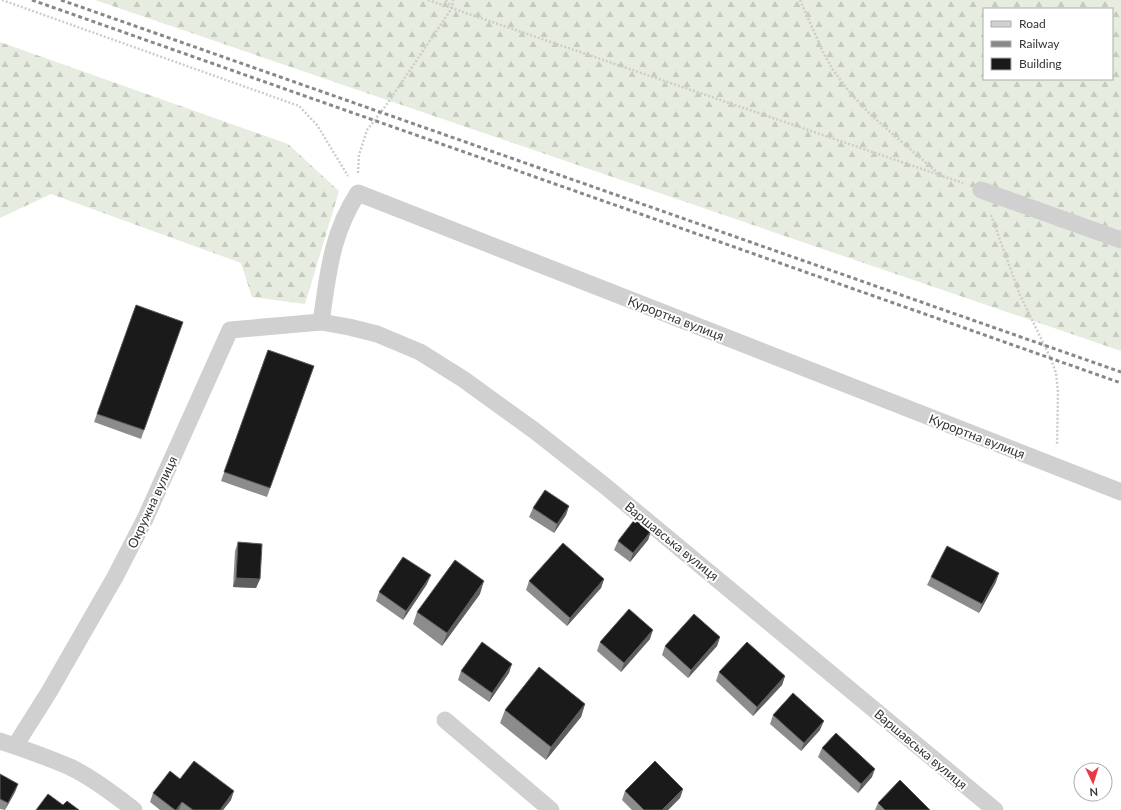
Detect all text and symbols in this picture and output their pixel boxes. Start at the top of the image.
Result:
legend [983,8,1113,80]
text: Road [1019,16,1046,31]
text: Railway [1019,36,1060,51]
text: Building [1019,56,1062,71]
street label: Курортна вулиця [626,292,726,344]
street label: Курортна вулиця [927,410,1027,462]
street label: Окружна вулиця [124,453,180,551]
street label: Варшавська вулиця [622,498,722,584]
street label: Варшавська вулиця [871,705,971,793]
north arrow [1073,762,1113,802]
text: N [1089,786,1098,799]

